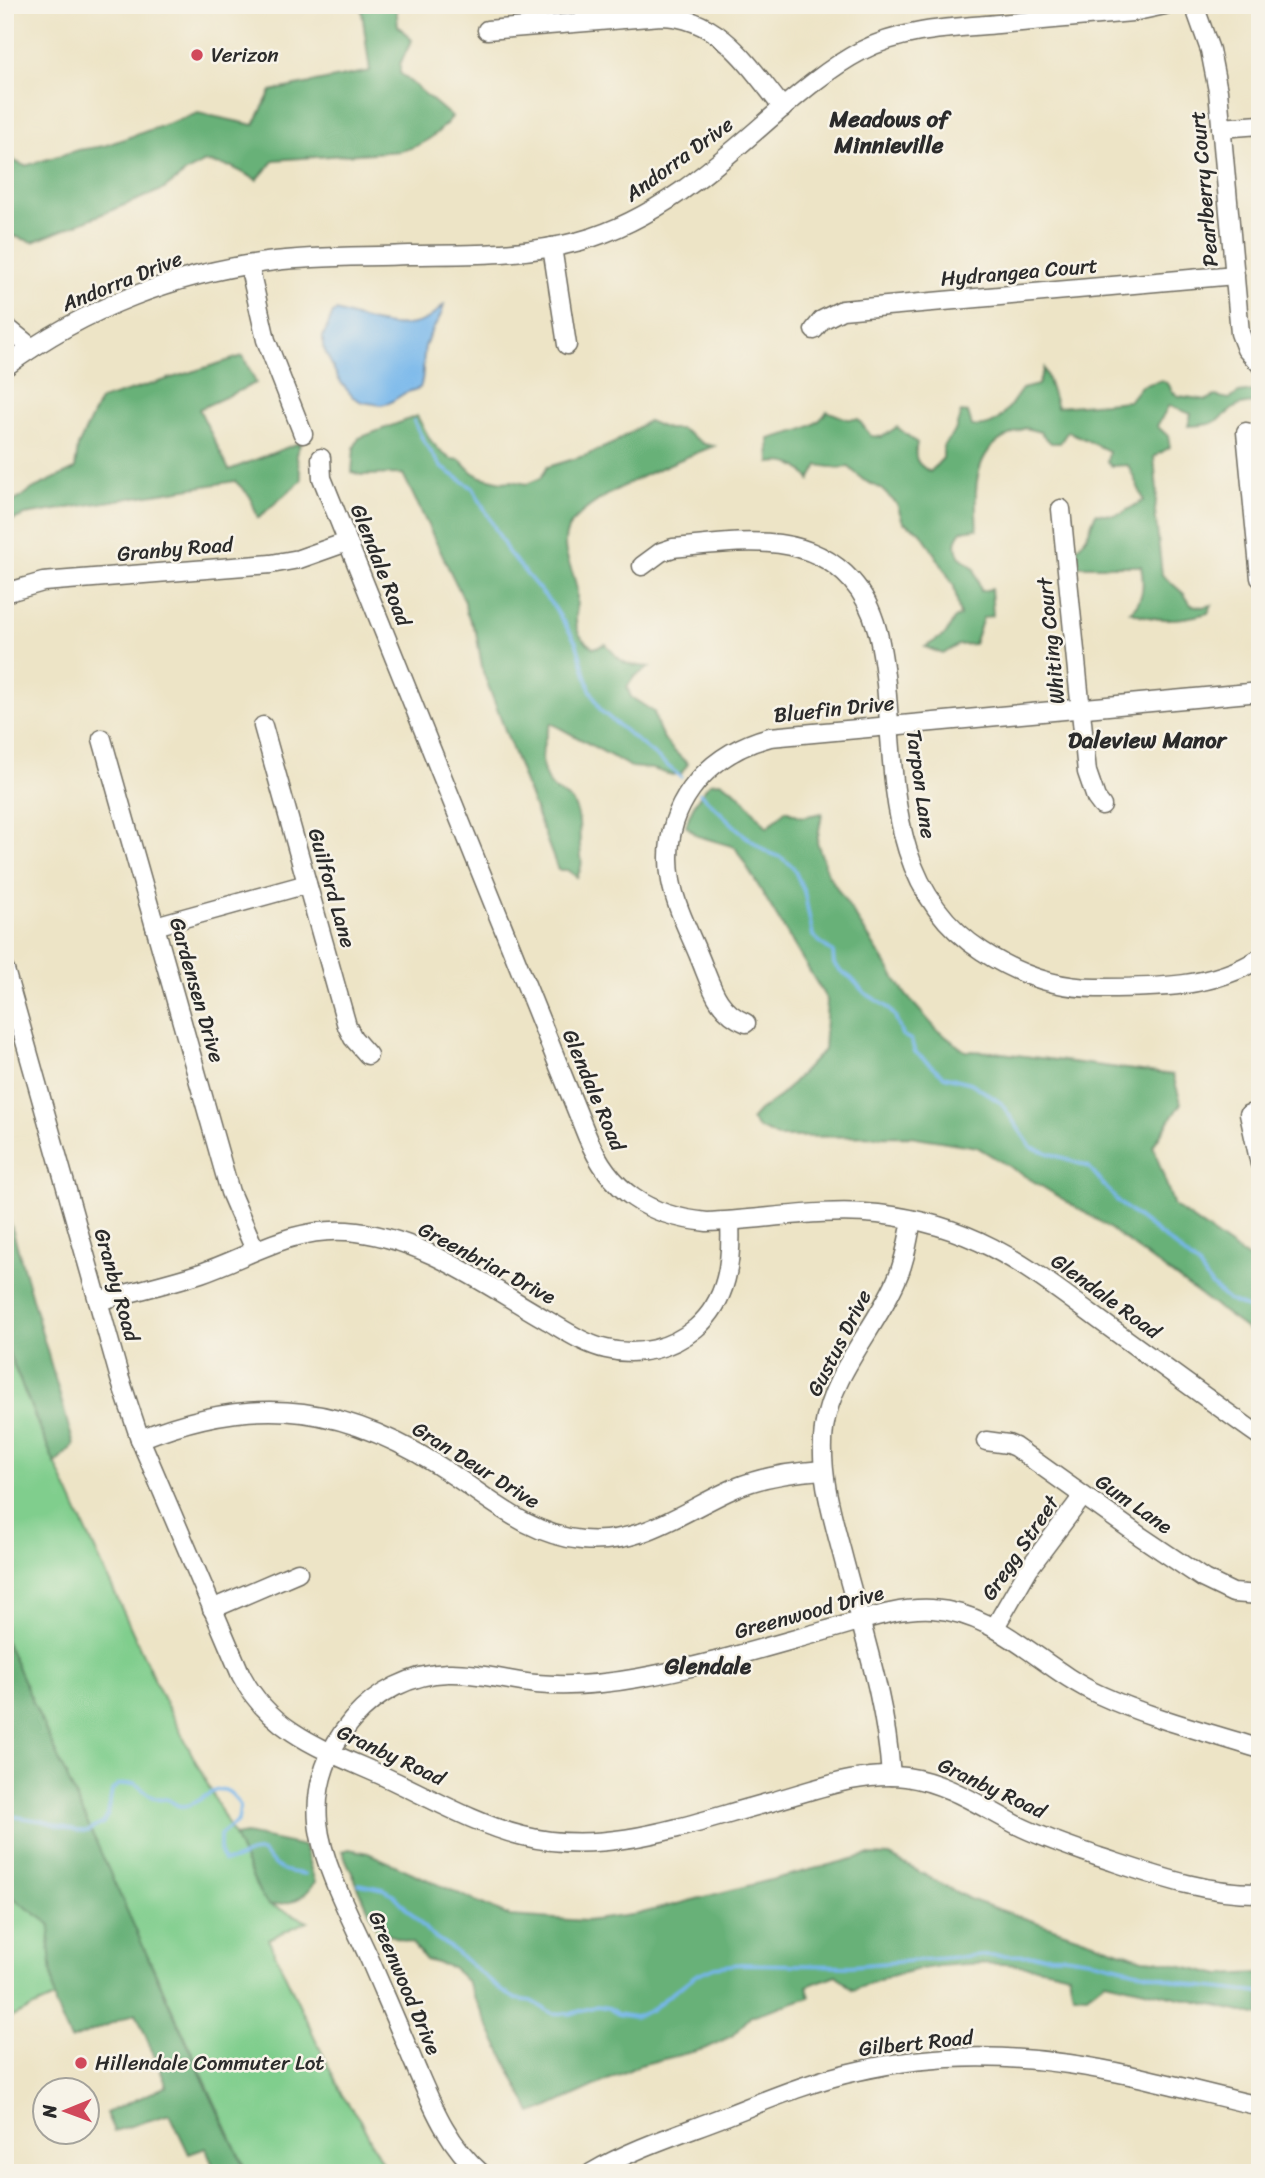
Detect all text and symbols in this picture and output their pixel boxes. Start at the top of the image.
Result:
place label: Verizon [211,36,279,74]
marker: Verizon [189,47,205,63]
district label: Meadows of Minnieville [829,99,952,166]
street label: Andorra Drive [615,106,742,212]
street label: Pearlberry Court [1178,110,1230,268]
street label: Andorra Drive [55,239,188,323]
street label: Hydrangea Court [939,246,1099,298]
street label: Glendale Road [339,498,424,634]
street label: Granby Road [115,525,236,573]
street label: Whiting Court [1025,574,1077,706]
street label: Bluefin Drive [772,684,896,734]
district label: Daleview Manor [1068,720,1229,761]
street label: Tarpon Lane [895,727,947,841]
street label: Guilford Lane [297,824,367,953]
street label: Gardensen Drive [158,913,236,1067]
street label: Glendale Road [551,1023,638,1159]
street label: Greenbriar Drive [411,1211,563,1315]
street label: Granby Road [83,1224,152,1348]
street label: Glendale Road [1042,1243,1171,1351]
street label: Gustus Drive [796,1283,882,1403]
street label: Gran Deur Drive [404,1410,548,1520]
street label: Gum Lane [1087,1463,1181,1545]
street label: Gregg Street [971,1486,1070,1608]
street label: Greenwood Drive [730,1574,888,1650]
district label: Glendale [664,1646,752,1687]
street label: Granby Road [330,1713,453,1798]
street label: Granby Road [931,1746,1054,1831]
street label: Greenwood Drive [358,1905,452,2061]
street label: Gilbert Road [857,2018,977,2068]
place label: Hillendale Commuter Lot [95,2044,325,2082]
marker: Hillendale Commuter Lot [73,2055,89,2071]
north arrow [32,2076,102,2146]
text: N [33,2104,66,2119]

